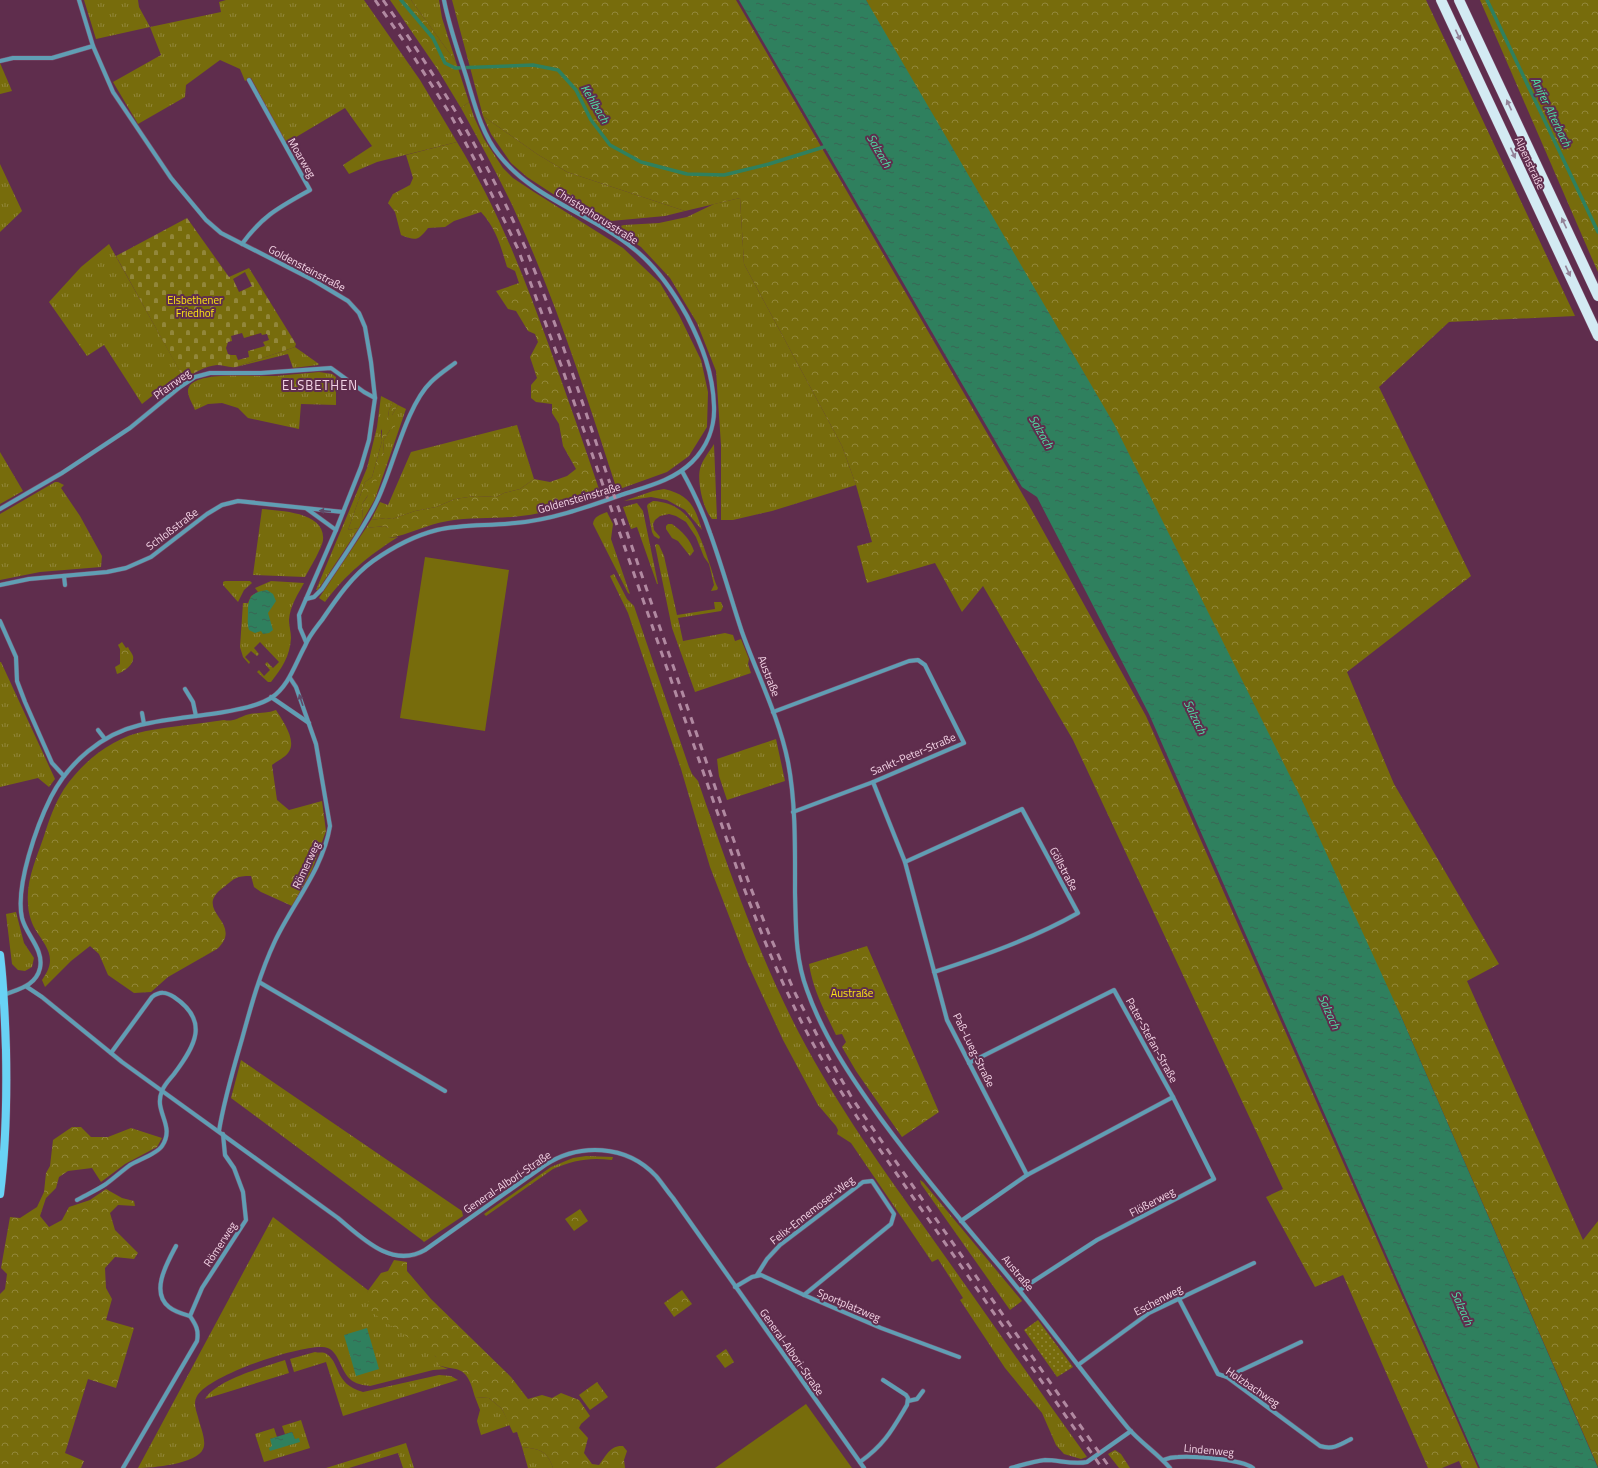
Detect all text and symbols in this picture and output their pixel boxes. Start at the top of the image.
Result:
one-way arrow [1455,30,1461,42]
water label: Anifer Alterbach [1526,74,1577,151]
water label: Kehlbach [576,80,615,128]
one-way arrow [1506,99,1512,111]
water label: Salzach [862,130,897,172]
street label: Alpenstraße [1511,134,1549,192]
street label: Moarweg [284,135,320,181]
one-way arrow [1510,147,1516,159]
street label: Christophorusstraße [552,184,642,248]
one-way arrow [1561,217,1567,229]
street label: Goldensteinstraße [266,241,349,295]
one-way arrow [1565,265,1571,276]
park label: Elsbethener Friedhof [167,292,223,321]
street label: Pfarrweg [150,365,194,403]
district label: ELSBETHEN [282,375,358,395]
water label: Salzach [1024,411,1059,453]
street label: Goldensteinstraße [536,478,623,517]
street label: Schloßstraße [143,504,202,554]
one-way arrow [319,507,331,514]
street label: Austraße [754,653,784,699]
one-way arrow [298,694,304,706]
water label: Salzach [1179,696,1212,738]
street label: Sankt-Peter-Straße [868,729,959,779]
street label: Römerweg [288,838,324,891]
street label: Göllstraße [1046,844,1082,894]
park label: Austraße [831,985,874,1001]
water label: Salzach [1313,991,1346,1033]
street label: Pater-Stefan-Straße [1122,995,1182,1086]
street label: Paß-Lueg-Straße [949,1010,999,1090]
street label: General-Albori-Straße [460,1146,554,1217]
street label: Felix-Ennemoser-Weg [766,1172,858,1248]
street label: Flößerweg [1126,1183,1178,1221]
street label: Römerweg [200,1218,241,1270]
street label: Austraße [998,1252,1038,1295]
street label: Eschenweg [1131,1280,1185,1319]
street label: Sportplatzweg [815,1284,883,1326]
water label: Salzach [1446,1287,1479,1329]
street label: General-Albori-Straße [756,1305,828,1399]
street label: Holzbachweg [1223,1363,1284,1411]
street label: Lindenweg [1183,1440,1235,1460]

